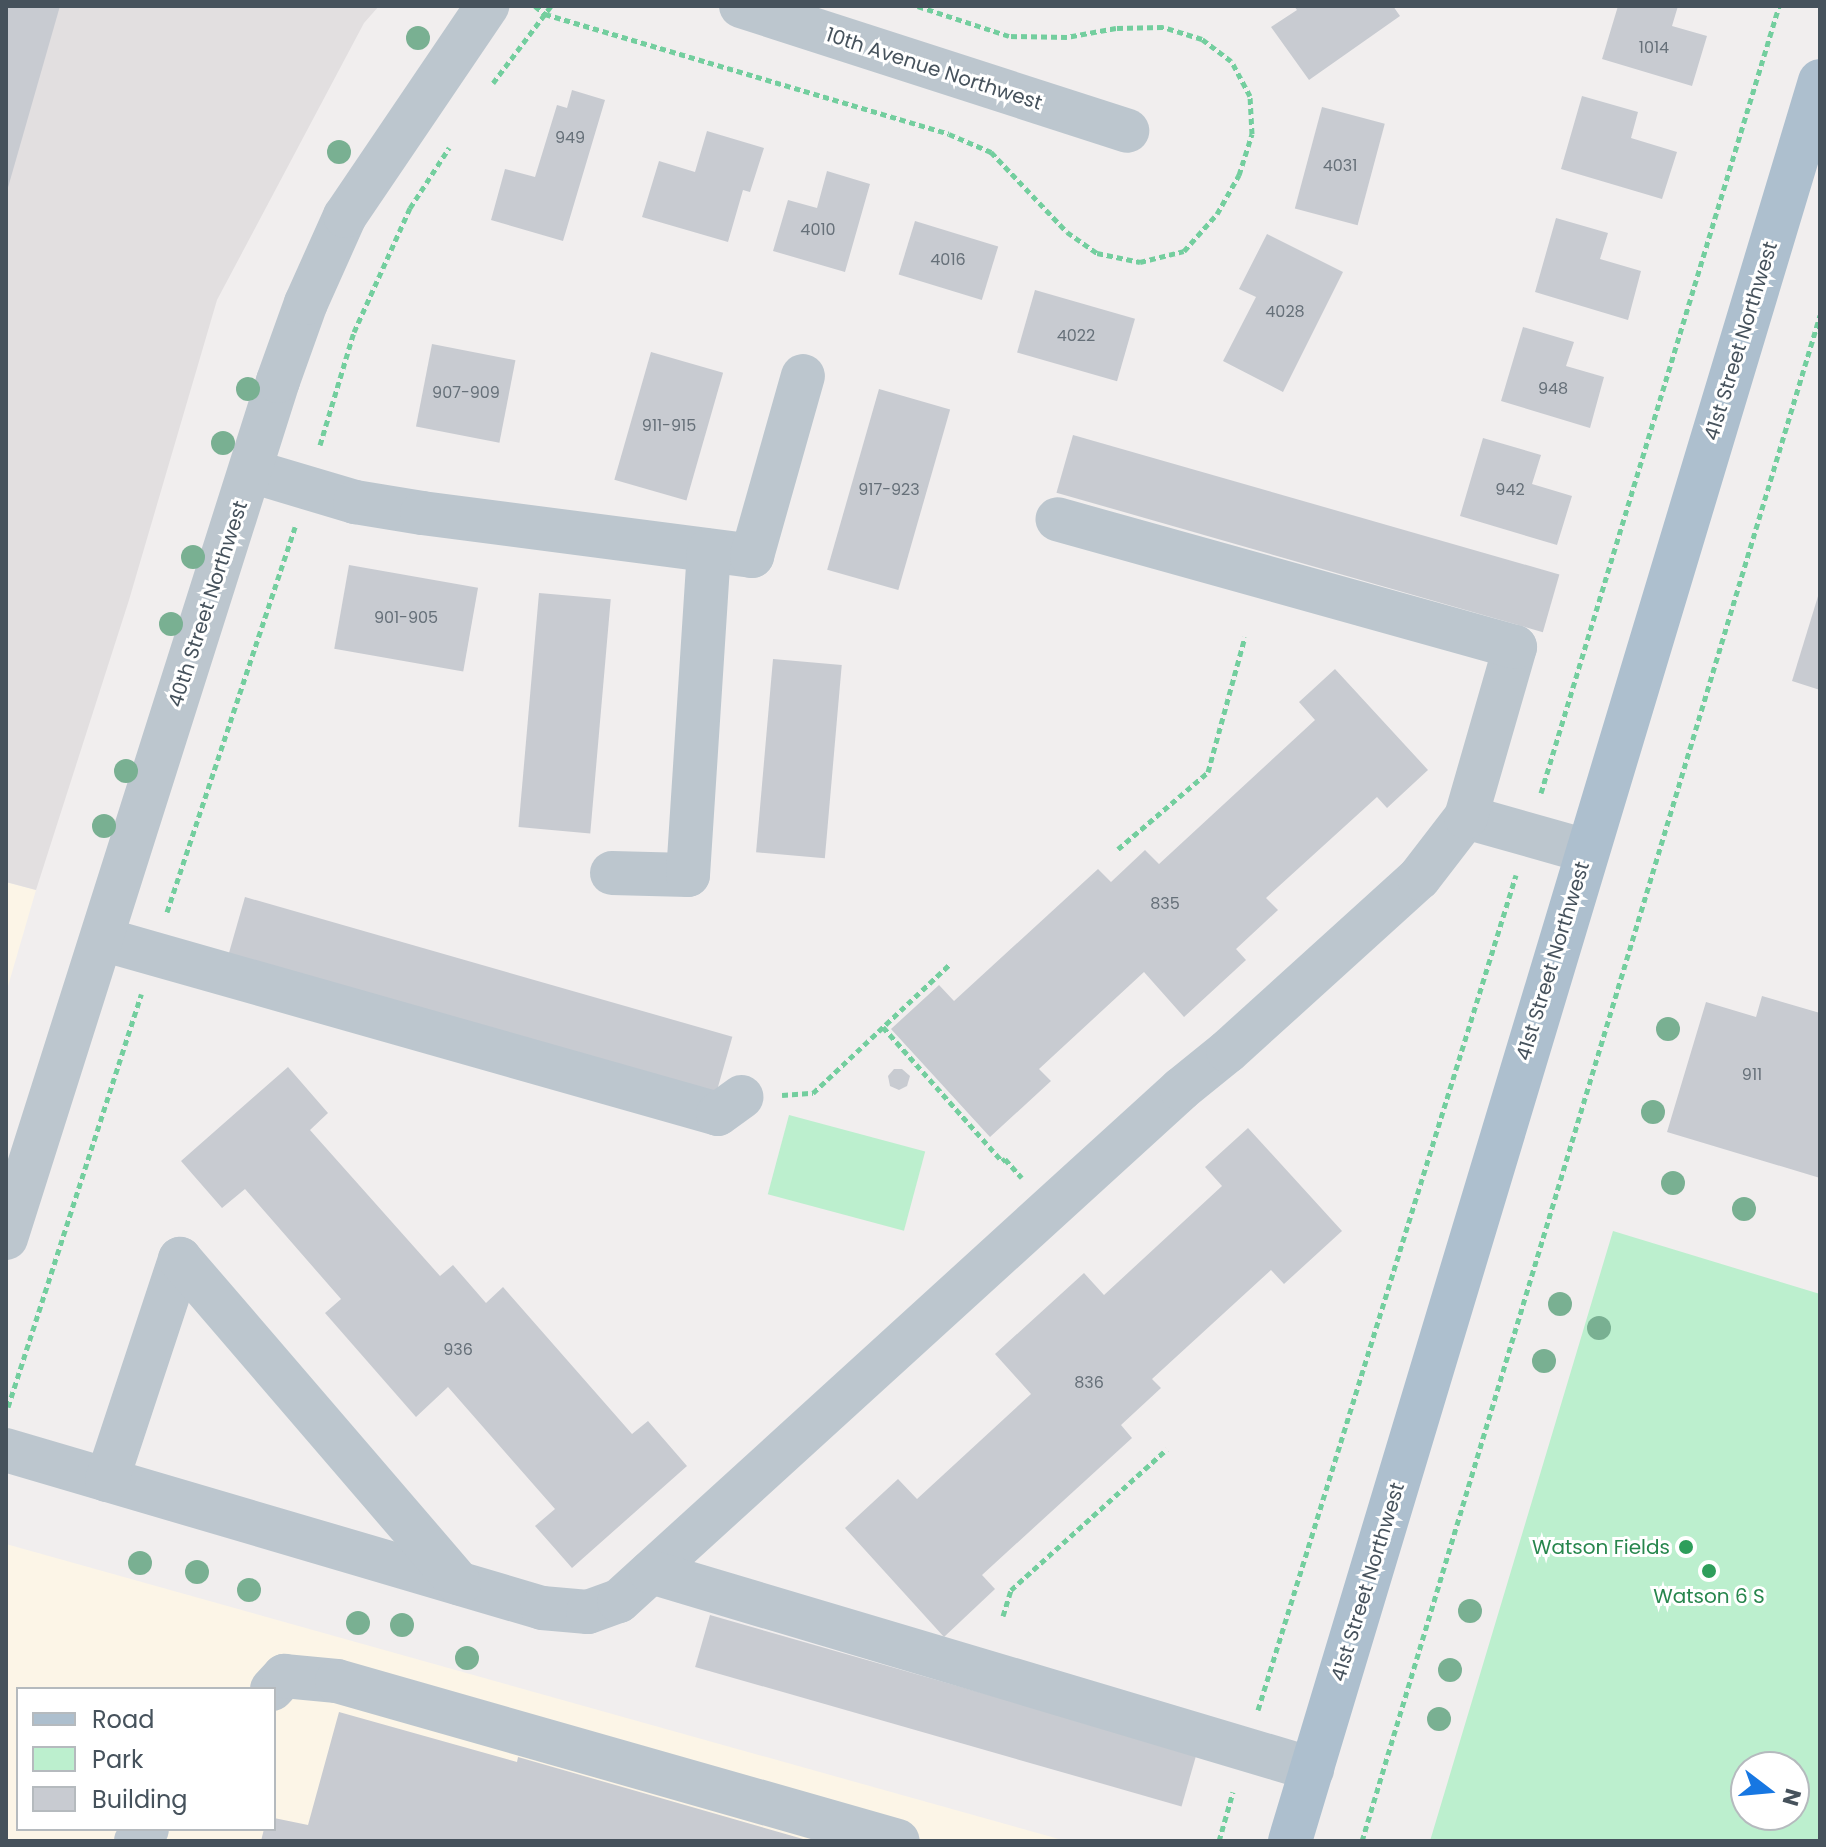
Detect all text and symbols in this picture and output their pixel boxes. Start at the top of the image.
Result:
street label: 10th Avenue Northwest [823,23,1045,115]
house number: 1014 [1639,38,1669,58]
house number: 949 [555,128,585,148]
house number: 4031 [1323,156,1357,176]
house number: 4010 [800,220,836,240]
street label: 41st Street Northwest [1699,239,1783,443]
house number: 4016 [930,250,966,270]
house number: 4028 [1265,302,1305,322]
house number: 4022 [1057,326,1095,346]
house number: 948 [1538,379,1568,399]
house number: 907-909 [432,383,500,403]
house number: 911-915 [642,416,696,436]
house number: 917-923 [858,480,920,500]
house number: 942 [1495,480,1525,500]
street label: 40th Street Northwest [163,498,253,710]
house number: 901-905 [374,608,438,628]
street label: 41st Street Northwest [1511,859,1595,1063]
house number: 835 [1150,894,1180,914]
house number: 911 [1742,1065,1762,1085]
house number: 936 [443,1340,473,1360]
house number: 836 [1074,1373,1104,1393]
street label: 41st Street Northwest [1326,1480,1410,1684]
place label: Watson Fields [1532,1535,1670,1559]
marker: Watson Fields [1677,1538,1695,1556]
marker: Watson 6 S [1700,1562,1718,1580]
place label: Watson 6 S [1653,1584,1765,1608]
legend [16,1687,276,1831]
text: Road [92,1703,154,1736]
text: Park [92,1743,143,1776]
north arrow [1730,1751,1810,1831]
text: Building [92,1783,188,1816]
text: N [1774,1785,1809,1809]

